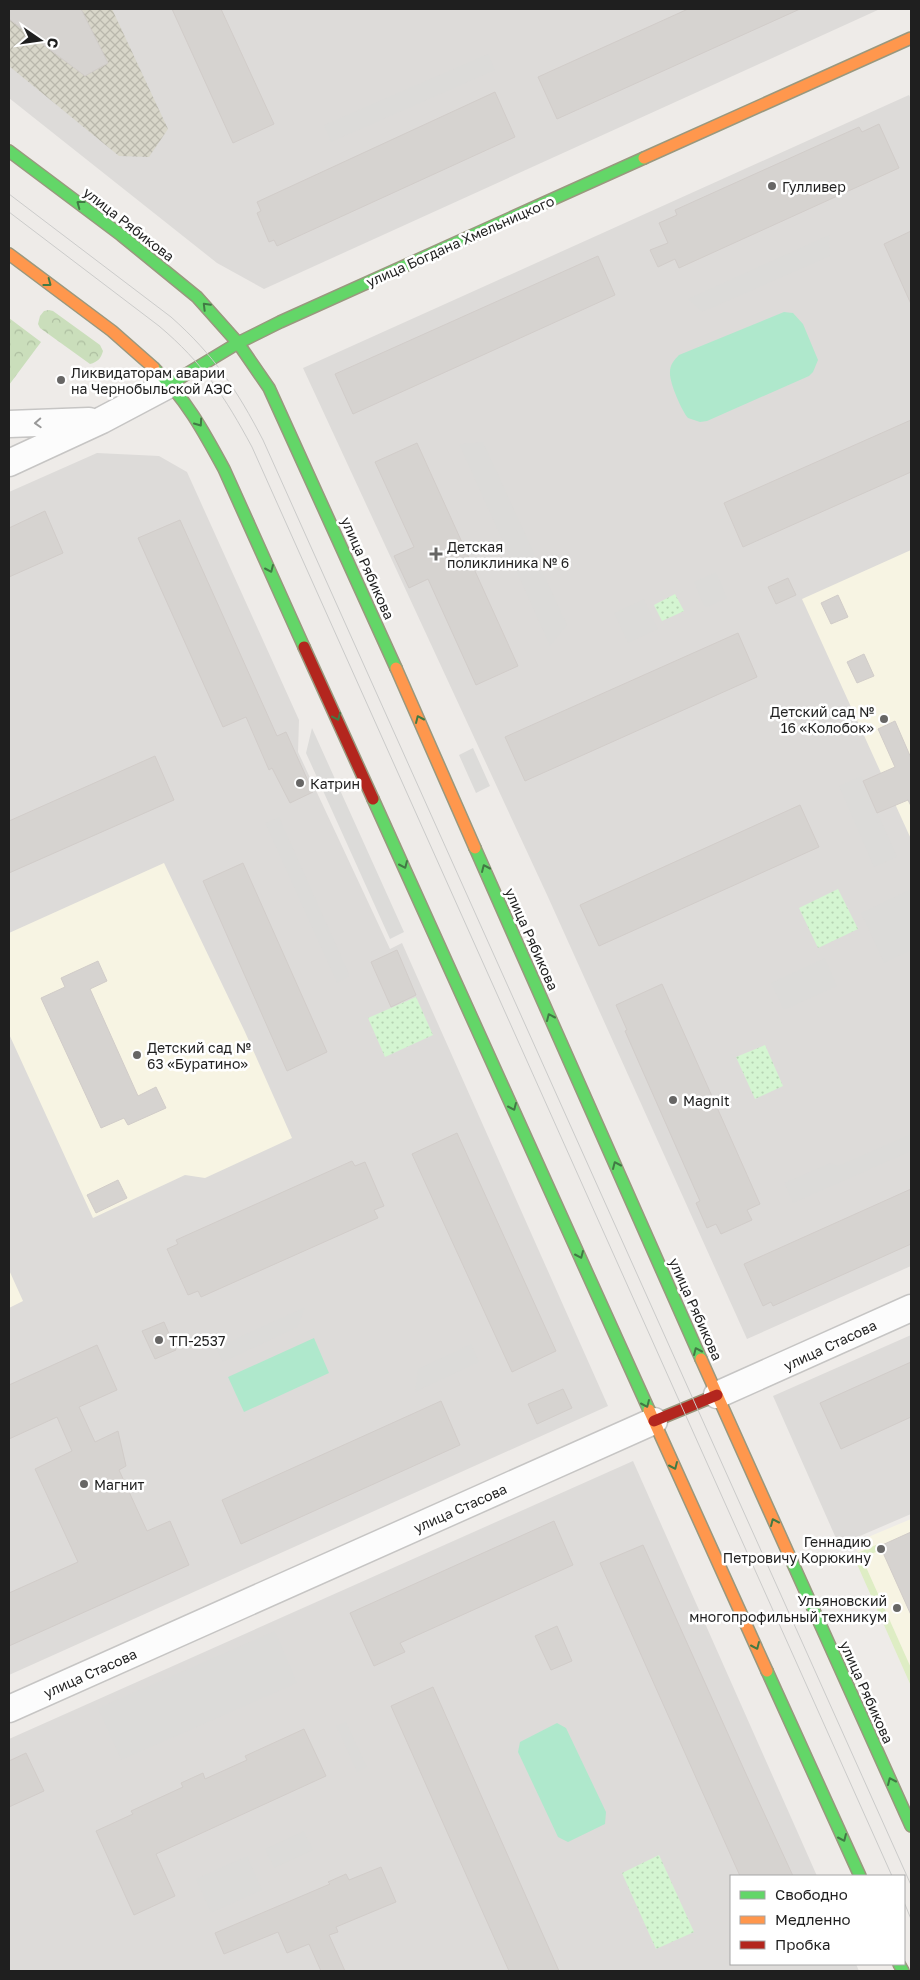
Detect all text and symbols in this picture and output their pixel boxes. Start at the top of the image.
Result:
north arrow [15,15,65,65]
text: С [44,36,63,50]
place label: Гулливер [782,178,846,195]
marker: Гулливер [766,180,778,192]
street label: улица Рябикова [80,183,178,265]
street label: улица Богдана Хмельницкого [363,192,557,290]
one-way arrow [76,201,86,210]
one-way arrow [42,278,51,286]
one-way arrow [203,303,212,312]
place label: Ликвидаторам аварии на Чернобыльской АЭС [71,364,232,397]
marker: Ликвидаторам аварии на Чернобыльской АЭС [55,374,67,386]
one-way arrow [34,418,42,428]
one-way arrow [192,418,202,427]
street label: улица Рябикова [338,514,398,622]
place label: Детская поликлиника № 6 [447,538,569,571]
marker: Детская поликлиника № 6 [429,547,443,561]
one-way arrow [263,564,274,573]
place label: Детский сад № 16 «Колобок» [770,703,875,736]
one-way arrow [330,712,341,721]
marker: Детский сад № 16 «Колобок» [878,713,890,725]
one-way arrow [414,715,425,724]
place label: Катрин [310,775,360,792]
marker: Катрин [294,777,306,789]
one-way arrow [397,860,408,869]
one-way arrow [480,864,491,873]
street label: улица Рябикова [502,885,562,993]
one-way arrow [546,1013,557,1022]
place label: Детский сад № 63 «Буратино» [147,1039,252,1072]
marker: Детский сад № 63 «Буратино» [131,1049,143,1061]
place label: Magnit [683,1092,730,1109]
marker: Magnit [667,1094,679,1106]
one-way arrow [506,1102,517,1111]
one-way arrow [611,1161,622,1170]
one-way arrow [573,1250,584,1259]
street label: улица Рябикова [666,1255,726,1363]
street label: улица Стасова [781,1316,879,1374]
place label: ТП-2537 [169,1332,225,1349]
marker: ТП-2537 [153,1334,165,1346]
one-way arrow [693,1347,704,1356]
one-way arrow [640,1398,650,1407]
one-way arrow [668,1461,679,1470]
place label: Магнит [94,1476,144,1493]
marker: Магнит [78,1478,90,1490]
street label: улица Стасова [411,1480,509,1536]
one-way arrow [769,1518,780,1527]
place label: Геннадию Петровичу Корюкину [723,1533,871,1566]
marker: Геннадию Петровичу Корюкину [875,1543,887,1555]
place label: Ульяновский многопрофильный техникум [689,1592,887,1625]
marker: Ульяновский многопрофильный техникум [891,1602,903,1614]
street label: улица Рябикова [837,1638,897,1746]
one-way arrow [749,1641,760,1650]
street label: улица Стасова [41,1645,139,1701]
one-way arrow [887,1777,898,1786]
one-way arrow [837,1833,847,1842]
legend [730,1875,905,1965]
text: Свободно [775,1885,848,1903]
text: Медленно [775,1910,851,1928]
text: Пробка [775,1935,830,1953]

